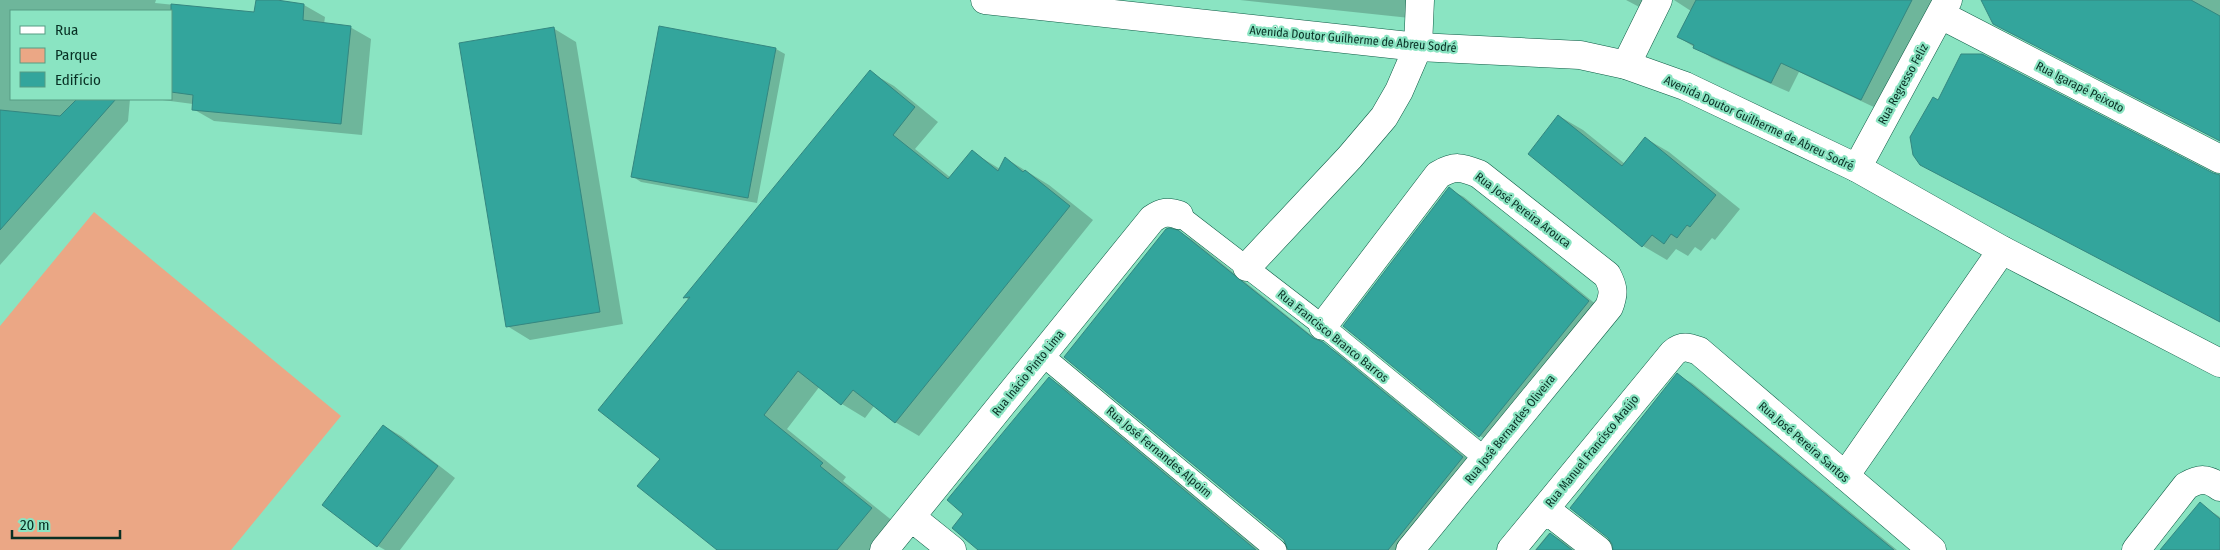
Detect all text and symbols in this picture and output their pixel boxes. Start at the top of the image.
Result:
legend [10,10,172,100]
text: Rua [55,21,78,39]
street label: Avenida Doutor Guilherme de Abreu Sodré [1249,23,1457,55]
street label: Rua Regresso Feliz [1875,41,1931,127]
text: Parque [55,46,98,64]
street label: Rua Igarapé Peixoto [2034,59,2126,115]
text: Edifício [55,71,101,89]
street label: Avenida Doutor Guilherme de Abreu Sodré [1662,73,1856,173]
street label: Rua José Pereira Arouca [1473,170,1574,251]
street label: Rua Francisco Branco Barros [1275,287,1391,385]
street label: Rua Inácio Pinto Lima [989,327,1067,419]
street label: Rua José Bernardes Oliveira [1462,372,1558,486]
street label: Rua Manuel Francisco Araújo [1542,392,1642,510]
street label: Rua José Pereira Santos [1756,399,1852,485]
street label: Rua José Fernandes Alpoim [1103,404,1215,500]
scale bar [12,508,120,540]
text: 20 m [20,516,50,534]

